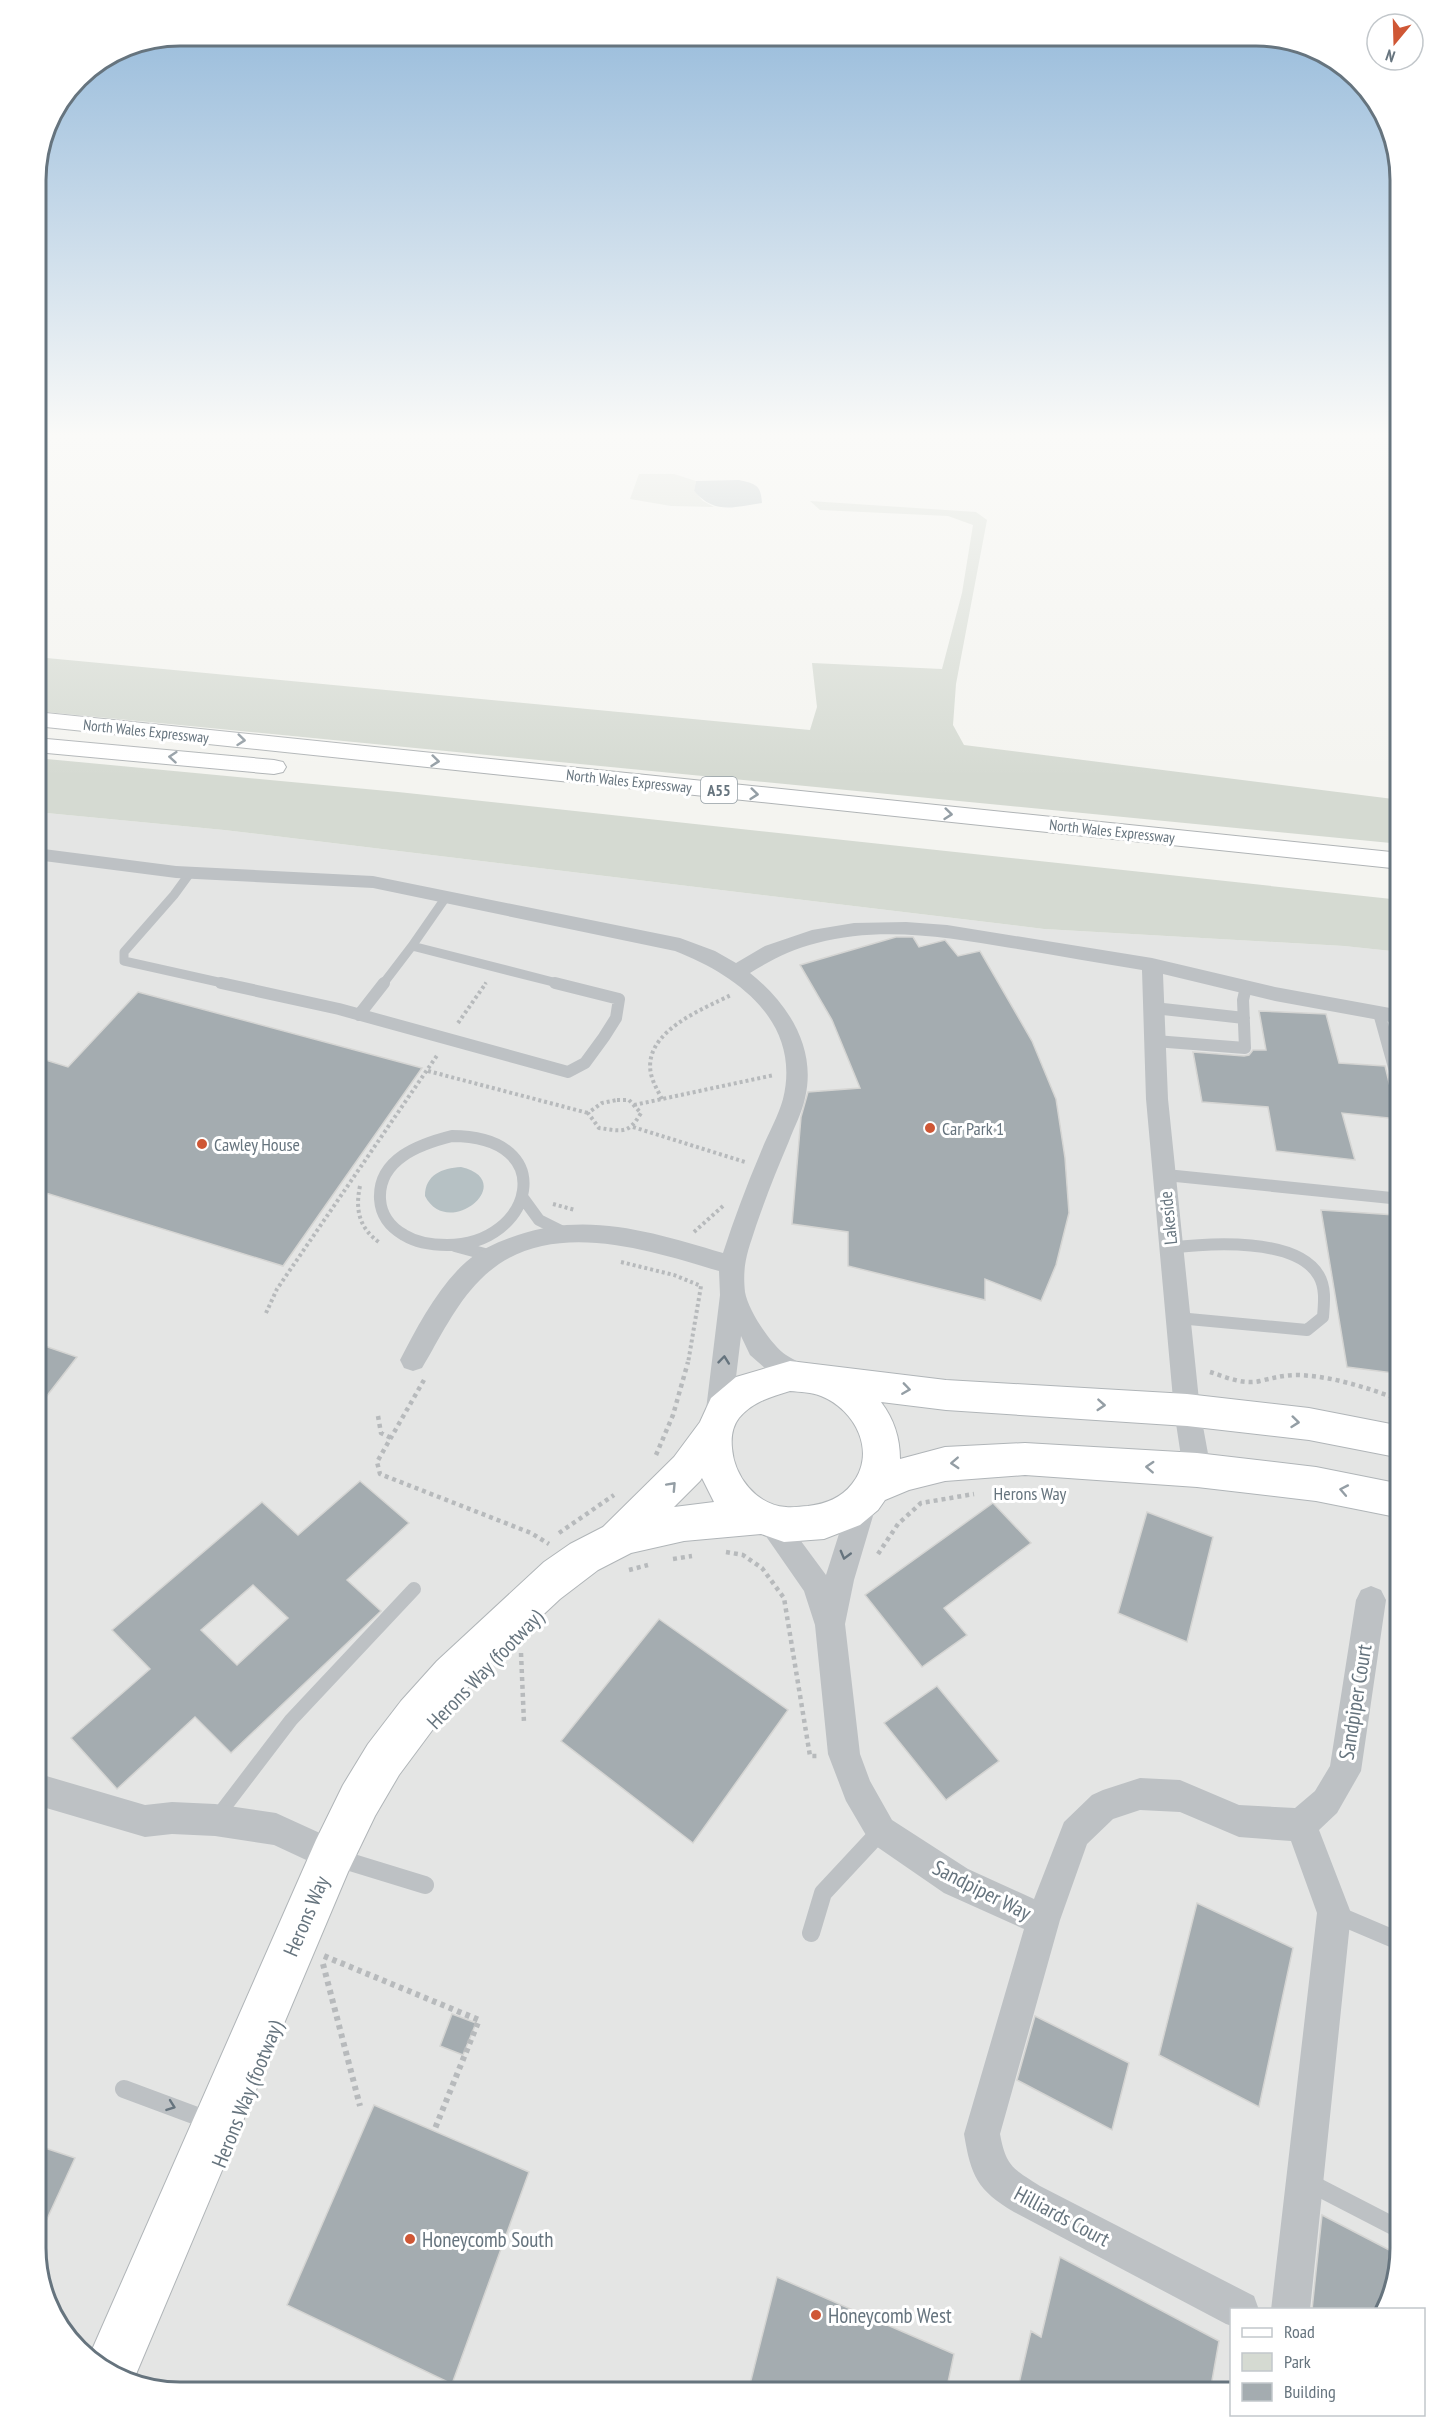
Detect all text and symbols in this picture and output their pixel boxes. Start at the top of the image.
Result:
north arrow [1365,12,1425,72]
text: N [1383,45,1397,67]
street label: North Wales Expressway [82,715,210,747]
one-way arrow [236,734,245,746]
one-way arrow [168,751,177,764]
one-way arrow [430,754,439,767]
street label: North Wales Expressway [565,765,693,797]
road number: A55 [701,777,737,803]
one-way arrow [749,787,758,800]
one-way arrow [943,807,952,820]
street label: North Wales Expressway [1048,815,1176,847]
place label: Car Park 1 [942,1117,1004,1140]
marker: Car Park 1 [923,1121,937,1135]
place label: Cawley House [214,1133,300,1156]
marker: Cawley House [195,1137,209,1151]
street label: Lakeside [1154,1190,1182,1246]
one-way arrow [717,1355,730,1364]
one-way arrow [902,1382,911,1394]
one-way arrow [1096,1398,1105,1411]
one-way arrow [1290,1415,1299,1428]
one-way arrow [951,1457,960,1470]
one-way arrow [1146,1461,1155,1474]
street label: Herons Way [994,1482,1067,1505]
one-way arrow [664,1483,675,1494]
one-way arrow [1339,1484,1349,1497]
one-way arrow [840,1550,853,1560]
street label: Herons Way (footway) [421,1603,549,1735]
street label: Sandpiper Court [1333,1642,1377,1762]
street label: Sandpiper Way [928,1854,1036,1926]
street label: Herons Way [277,1872,335,1960]
street label: Herons Way (footway) [205,2016,289,2172]
one-way arrow [165,2099,176,2112]
street label: Hilliards Court [1010,2180,1115,2252]
place label: Honeycomb South [422,2226,553,2253]
marker: Honeycomb South [403,2232,417,2246]
place label: Honeycomb West [828,2302,952,2329]
marker: Honeycomb West [809,2308,823,2322]
legend [1230,2308,1425,2416]
text: Road [1284,2320,1315,2343]
text: Park [1284,2350,1311,2373]
text: Building [1284,2380,1336,2403]

